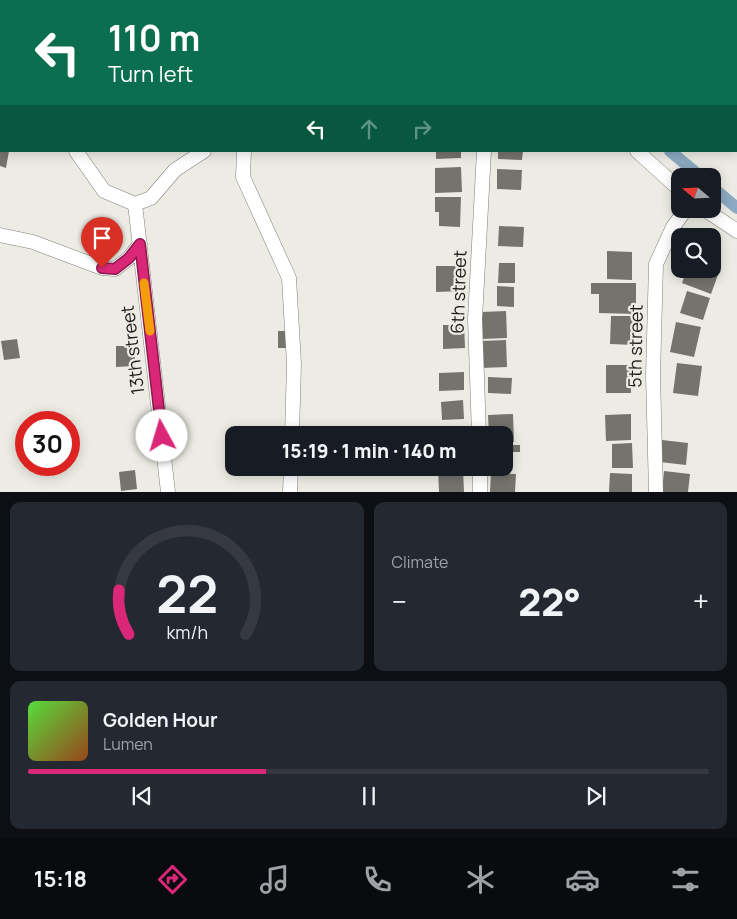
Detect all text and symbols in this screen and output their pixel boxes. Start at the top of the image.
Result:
text: 110 m [108,14,200,62]
icon: left [25,20,90,85]
text: Turn left [108,59,193,89]
icon: left [302,115,330,143]
icon: ahead [355,115,383,143]
icon: right [408,115,436,143]
north arrow [671,168,721,218]
map controls [671,168,721,278]
pin [81,217,123,268]
icon: arrive [88,224,116,252]
button: search [671,228,721,278]
street label: 6th street [445,250,471,334]
street label: 13th street [115,304,149,396]
street label: 5th street [622,304,648,388]
position arrow [135,409,187,461]
speed limit sign: 30 [15,411,80,476]
text: 15:19 · 1 min · 140 m [282,438,456,464]
text: Climate [392,551,448,573]
text: 22 [156,558,218,629]
text: 22° [518,575,581,627]
text: − [392,582,407,620]
text: + [693,582,709,620]
text: km/h [166,620,208,644]
text: Golden Hour [103,707,217,733]
text: Lumen [103,733,153,755]
icon: previous [128,782,156,810]
icon: pause [355,782,383,810]
icon: next [582,782,610,810]
icon: directions [155,862,190,897]
icon: music [257,862,292,897]
icon: phone [360,862,395,897]
icon: climate [463,862,498,897]
icon: car [565,862,600,897]
icon: filters [668,862,703,897]
text: 15:18 [34,864,87,894]

